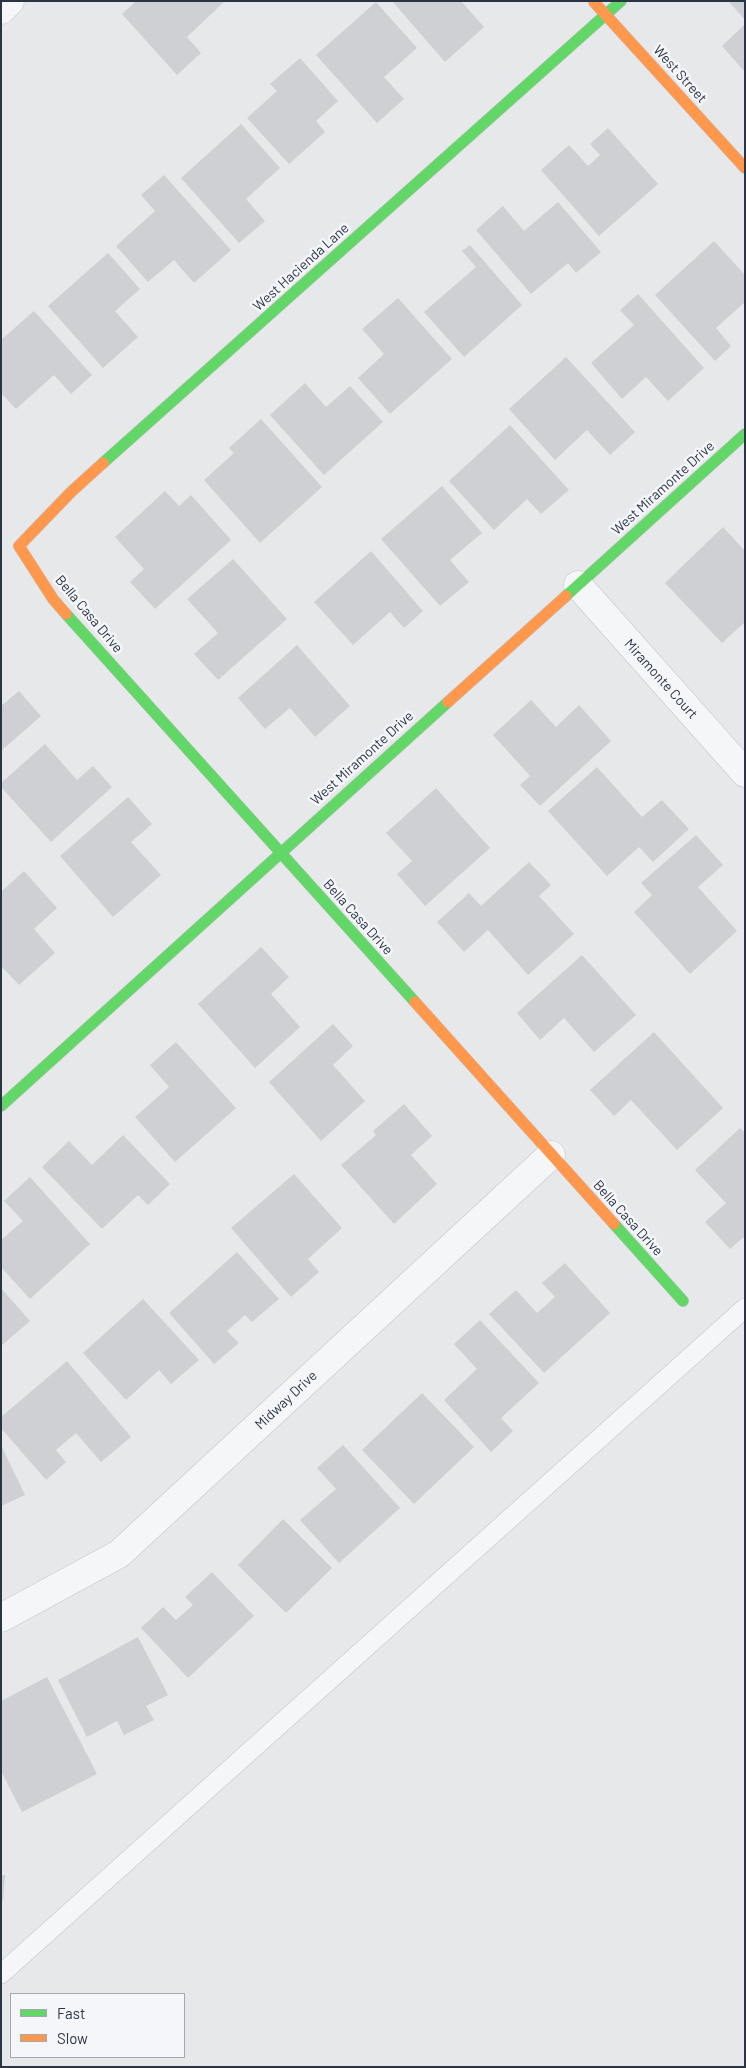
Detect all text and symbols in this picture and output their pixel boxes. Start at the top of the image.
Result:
street label: West Street [650,42,710,106]
street label: West Hacienda Lane [250,220,352,314]
street label: West Miramonte Drive [608,437,718,539]
street label: Bella Casa Drive [52,572,126,656]
street label: Miramonte Court [621,636,701,722]
street label: West Miramonte Drive [307,707,417,809]
street label: Bella Casa Drive [320,876,396,958]
street label: Bella Casa Drive [590,1177,666,1259]
street label: Midway Drive [251,1367,321,1433]
legend [10,1993,185,2058]
text: Fast [57,2004,85,2022]
text: Slow [57,2029,88,2047]

